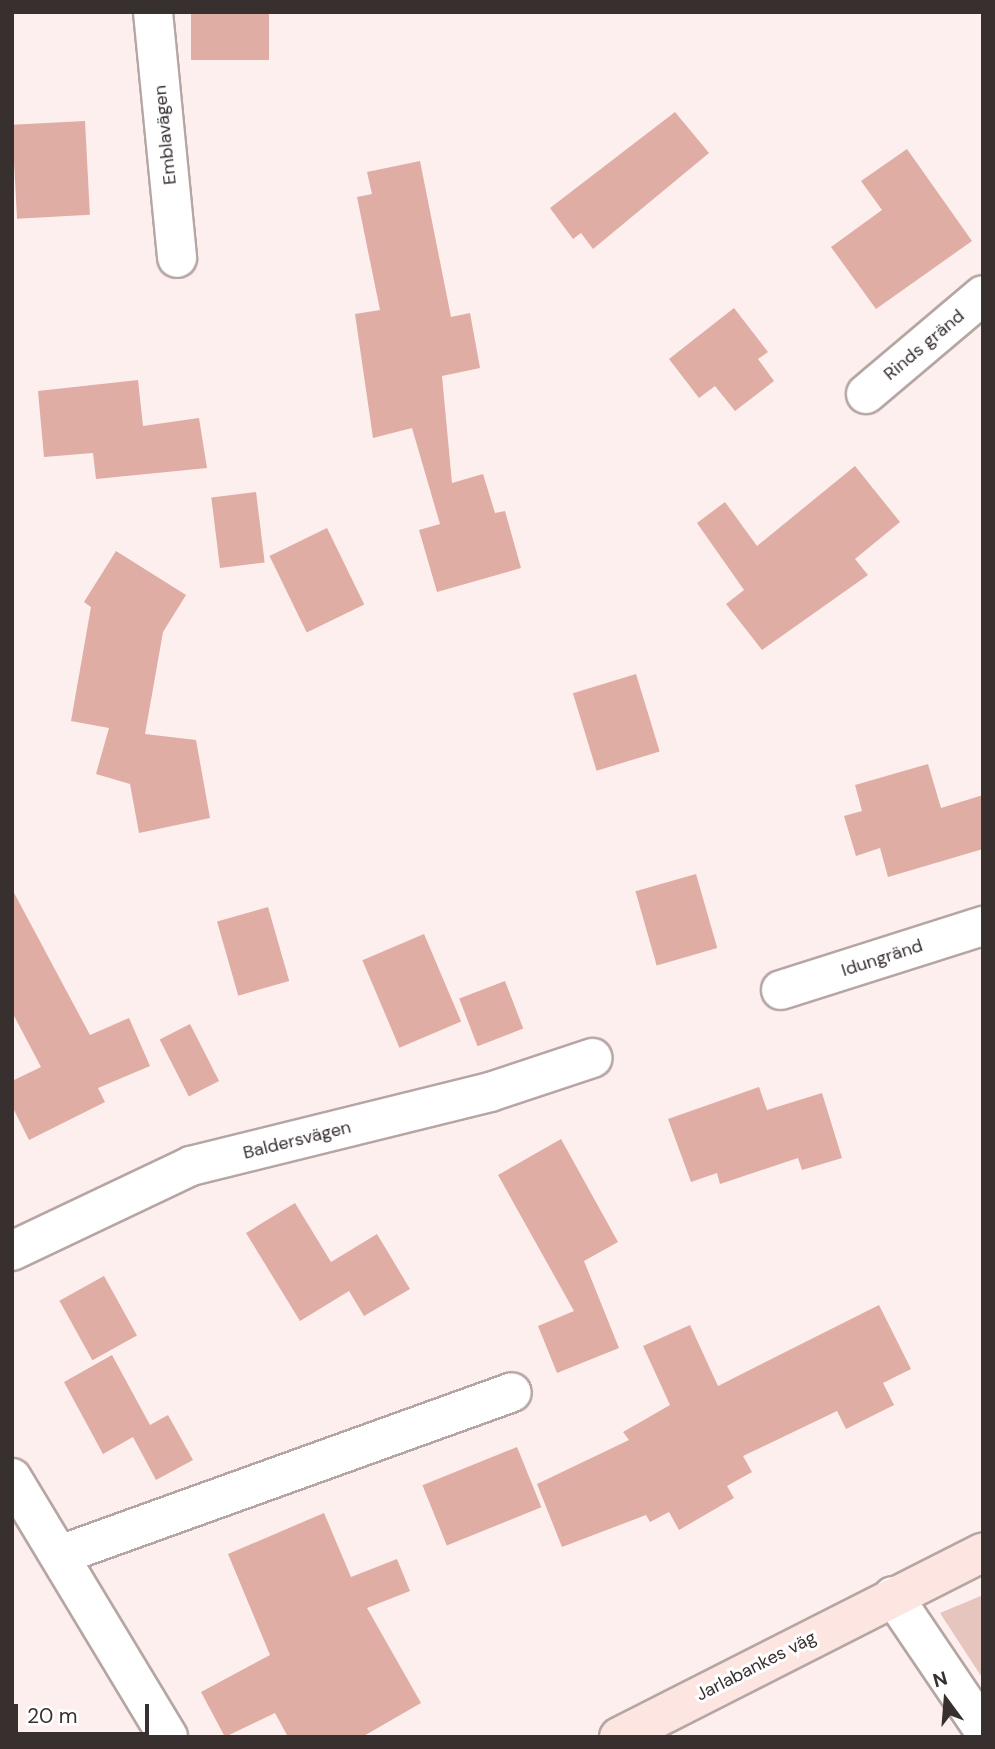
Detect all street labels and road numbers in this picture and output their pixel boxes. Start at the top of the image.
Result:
street label: Emblavägen [149,84,181,186]
street label: Rinds gränd [879,305,969,385]
street label: Idungränd [839,935,925,981]
street label: Baldersvägen [241,1116,353,1164]
street label: Jarlabankes väg [692,1626,820,1706]

